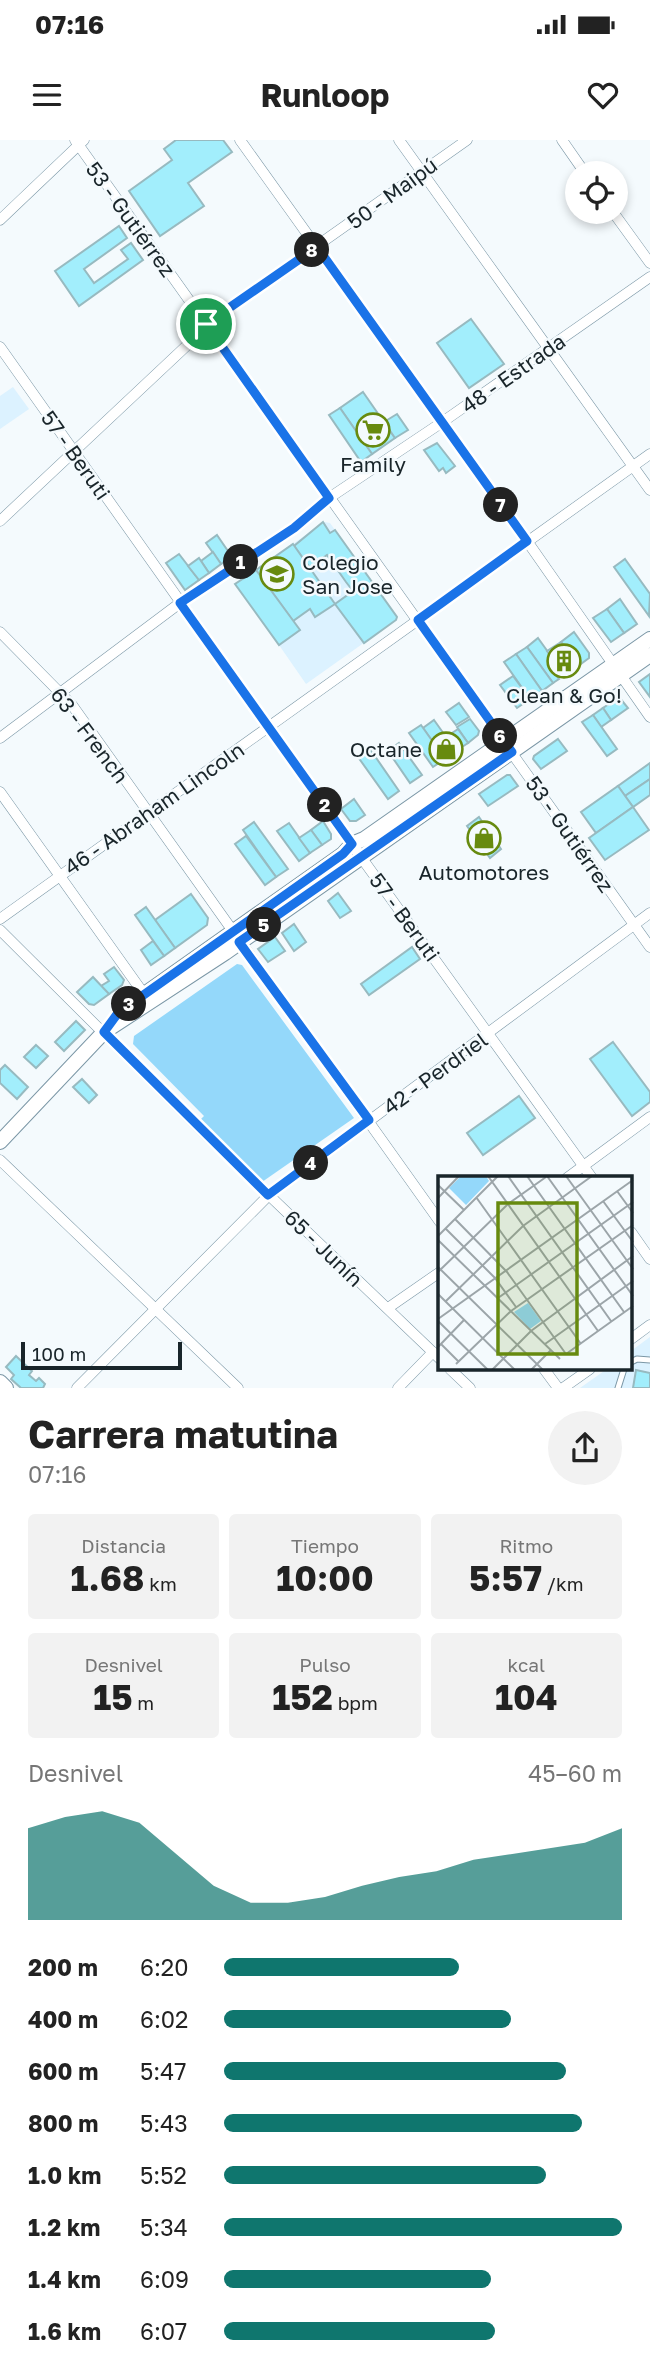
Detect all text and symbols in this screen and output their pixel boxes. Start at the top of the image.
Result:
text: 07:16 [35,9,104,40]
icon: menu [28,76,66,114]
text: Runloop [261,76,389,114]
icon: heart [584,76,622,114]
street label: 50 - Maipú [342,152,442,234]
street label: 53 - Gutiérrez [81,156,181,282]
map controls [565,161,628,224]
button: locate [565,161,628,224]
pin: 8 [294,232,330,268]
text: 8 [305,238,318,261]
pin [176,294,236,354]
icon: arrive [187,305,225,343]
street label: 48 - Estrada [456,328,570,418]
street label: 57 - Beruti [36,405,116,505]
supermarket icon: Family [354,411,392,449]
place label: Family [340,451,406,477]
pin: 7 [484,488,518,522]
text: 7 [495,493,506,516]
pin: 1 [224,544,258,580]
place label: Colegio San Jose [302,549,393,599]
text: 1 [236,550,245,573]
school or university icon: Colegio San Jose [258,555,296,593]
building icon: Clean & Go! [545,642,583,680]
street label: 63 - French [45,682,135,788]
place label: Clean & Go! [506,682,622,708]
pin: 6 [482,718,518,754]
text: 6 [493,724,506,747]
shop icon: Octane [427,730,465,768]
street label: 46 - Abraham Lincoln [59,736,249,880]
place label: Octane [350,736,422,762]
street label: 53 - Gutiérrez [520,771,620,897]
pin: 2 [308,788,342,822]
text: 2 [319,793,330,816]
shop icon: Automotores [465,819,503,857]
place label: Automotores [419,859,549,885]
street label: 57 - Beruti [364,868,446,966]
pin: 5 [246,908,282,942]
text: 5 [258,913,269,936]
pin: 3 [111,986,146,1022]
text: 3 [123,992,134,1015]
street label: 42 - Perdriel [378,1026,492,1120]
pin: 4 [294,1146,328,1180]
text: 4 [305,1151,316,1174]
inset map [438,1176,632,1370]
street label: 65 - Junín [279,1204,369,1292]
scale bar [21,1339,182,1371]
text: 100 m [32,1342,86,1365]
text: Carrera matutina [28,1411,338,1456]
button: share [548,1411,622,1485]
text: 07:16 [28,1460,86,1488]
text: Distancia [81,1534,166,1557]
text: Tiempo [291,1534,359,1557]
text: Ritmo [499,1534,553,1557]
text: 1.68 [71,1557,144,1599]
text: 10:00 [276,1557,374,1599]
text: 5:57 [469,1557,542,1599]
text: km [144,1572,177,1595]
text: /km [542,1572,584,1595]
text: Desnivel [84,1653,163,1676]
text: Pulso [299,1653,351,1676]
text: kcal [508,1653,545,1676]
text: 15 [93,1676,133,1718]
text: 152 [272,1676,333,1718]
text: 104 [495,1676,558,1718]
text: m [133,1691,154,1714]
text: bpm [333,1691,378,1714]
text: Desnivel [28,1759,123,1787]
text: 45–60 m [528,1759,622,1787]
text: 200 m [28,1953,98,1981]
text: 6:20 [140,1953,188,1981]
text: 400 m [28,2005,98,2033]
text: 6:02 [140,2005,188,2033]
text: 600 m [28,2057,98,2085]
text: 5:47 [140,2057,186,2085]
text: 800 m [28,2109,99,2137]
text: 5:43 [140,2109,188,2137]
text: 1.0 km [28,2161,101,2189]
text: 5:52 [140,2161,187,2189]
text: 1.2 km [28,2213,100,2241]
text: 5:34 [140,2213,188,2241]
text: 1.4 km [28,2265,101,2293]
text: 6:09 [140,2265,189,2293]
text: 1.6 km [28,2317,101,2345]
text: 6:07 [140,2317,187,2345]

